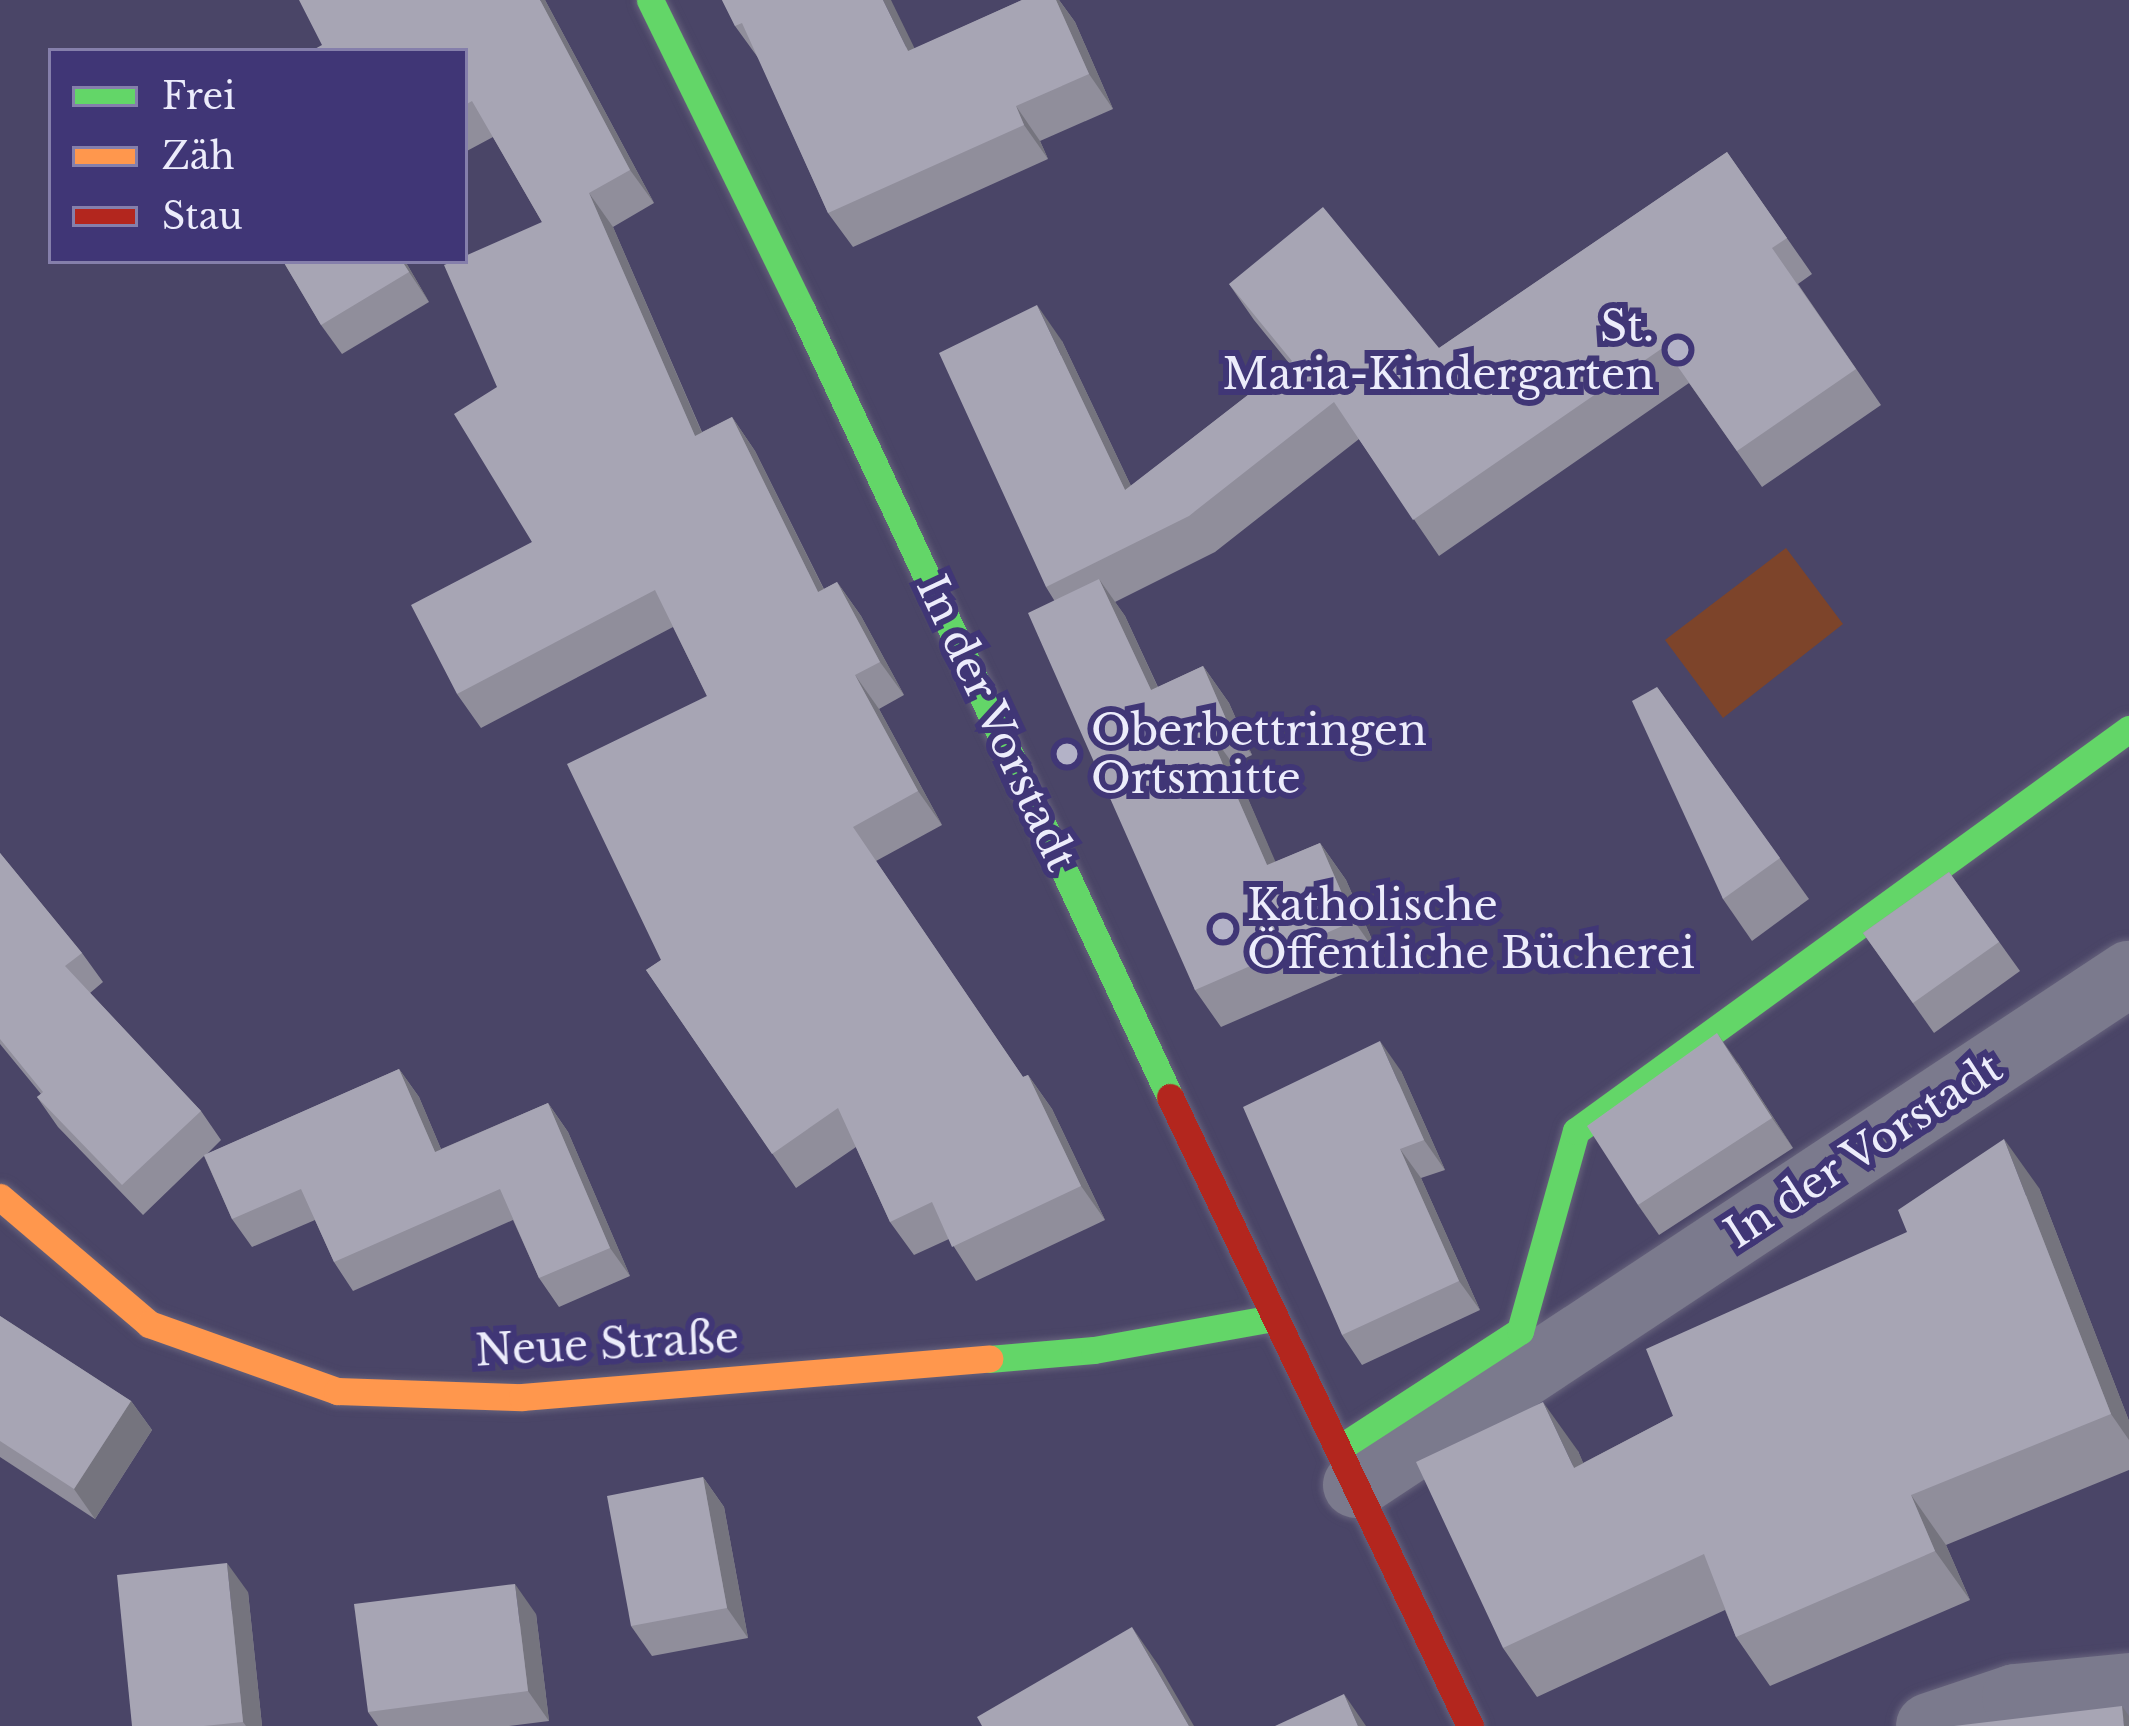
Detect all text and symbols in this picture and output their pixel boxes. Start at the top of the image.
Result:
legend [48,48,468,264]
text: Frei [162,74,235,119]
text: Zäh [162,134,234,179]
text: Stau [162,194,243,239]
place label: St. Maria-Kindergarten [1223,301,1654,400]
marker: St. Maria-Kindergarten [1665,337,1691,363]
street label: In der Vorstadt [906,566,1088,880]
place label: Oberbettringen Ortsmitte [1091,705,1427,804]
marker: Oberbettringen Ortsmitte [1054,741,1080,767]
place label: Katholische Öffentliche Bücherei [1247,880,1695,978]
marker: Katholische Öffentliche Bücherei [1210,916,1236,942]
street label: In der Vorstadt [1714,1041,2012,1259]
street label: Neue Straße [474,1312,740,1376]

